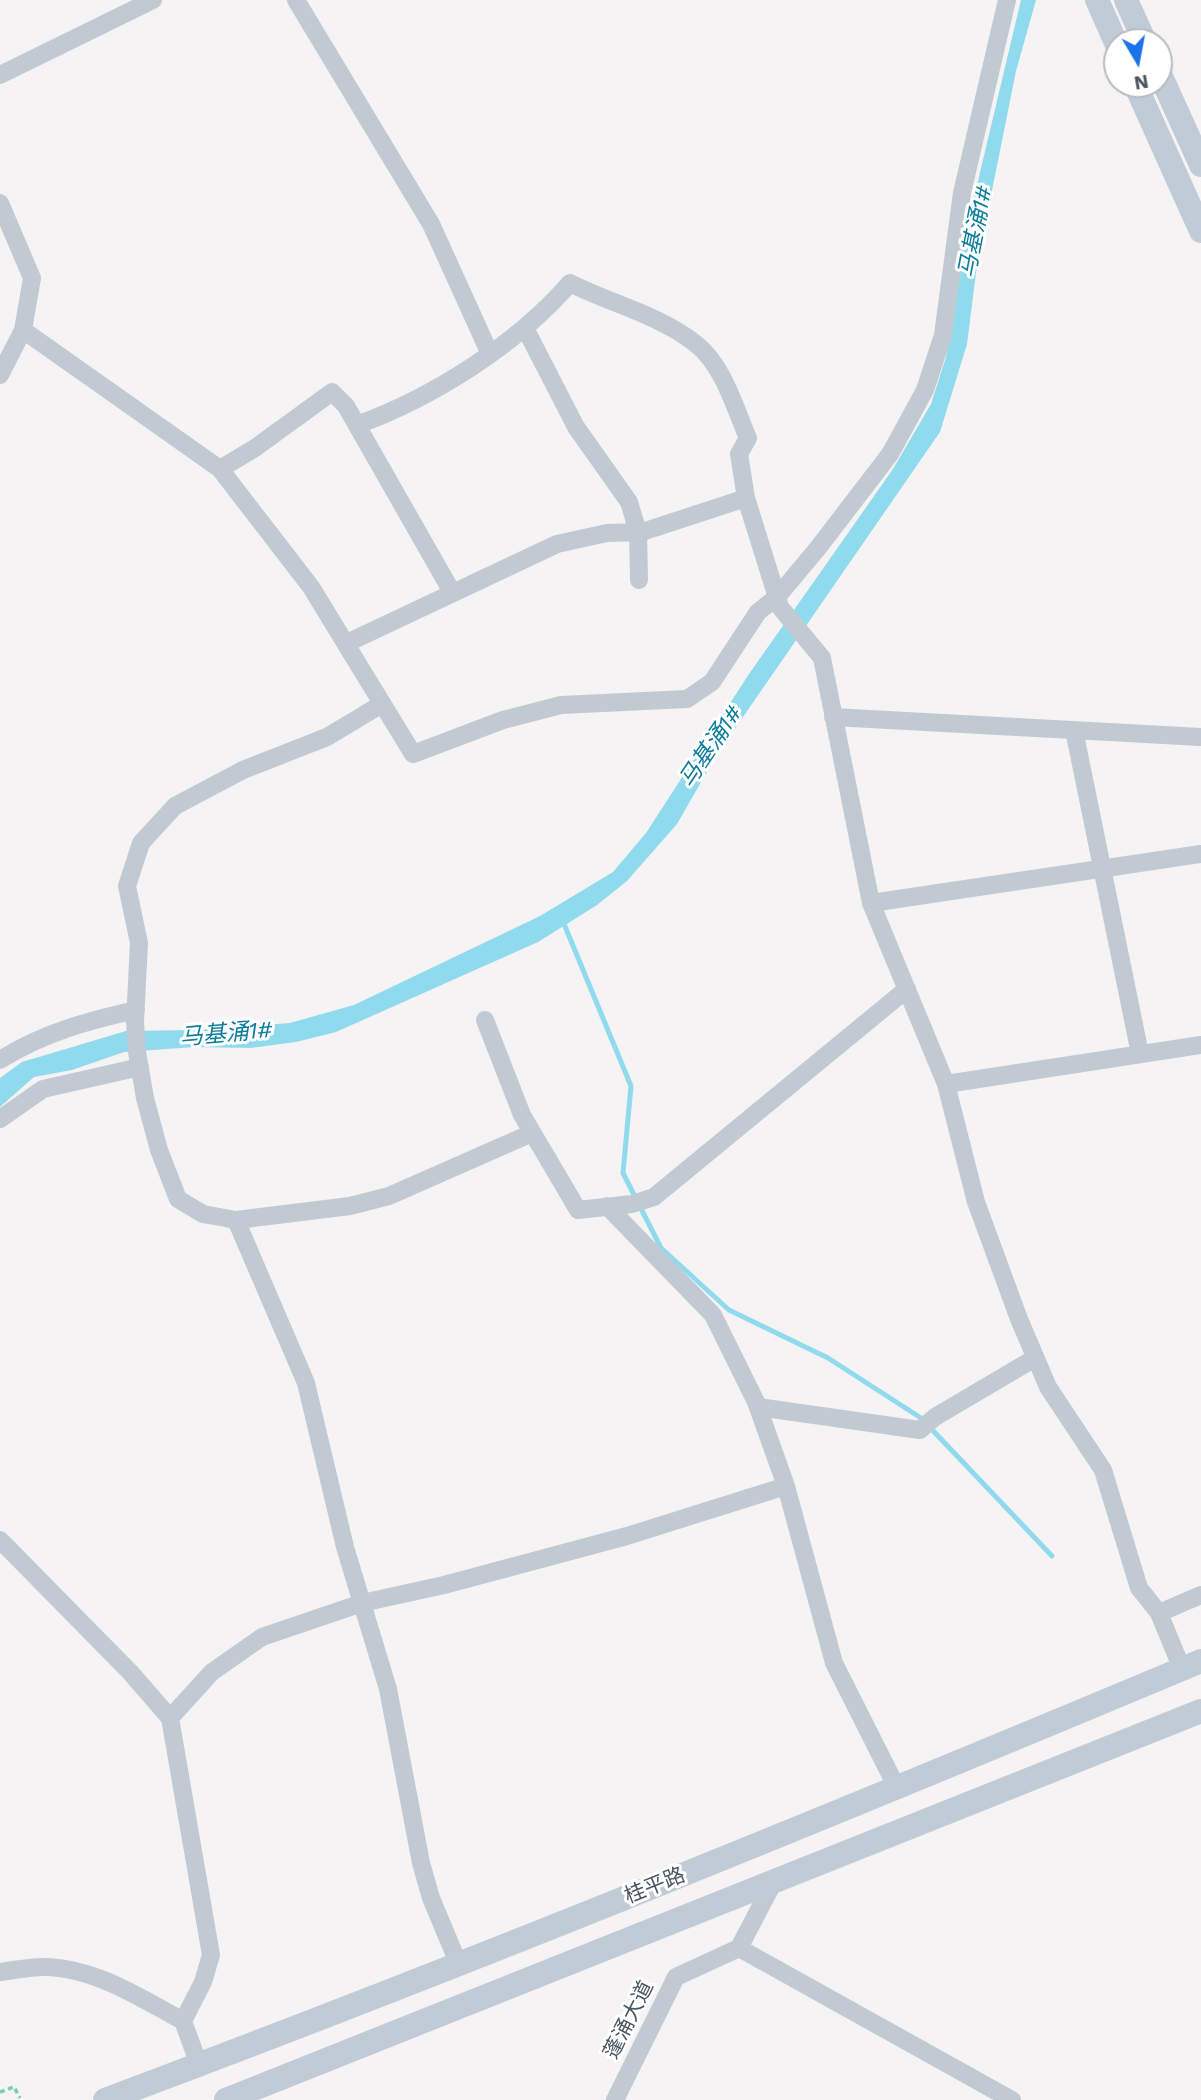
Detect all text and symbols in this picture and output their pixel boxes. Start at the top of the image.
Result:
north arrow [1103,28,1173,98]
text: N [1132,70,1150,95]
water label: 马基涌1# [954,184,998,280]
water label: 马基涌1# [674,701,748,793]
water label: 马基涌1# [179,1016,273,1052]
street label: 桂平路 [621,1863,689,1909]
street label: 蓬涌大道 [599,1977,659,2063]

